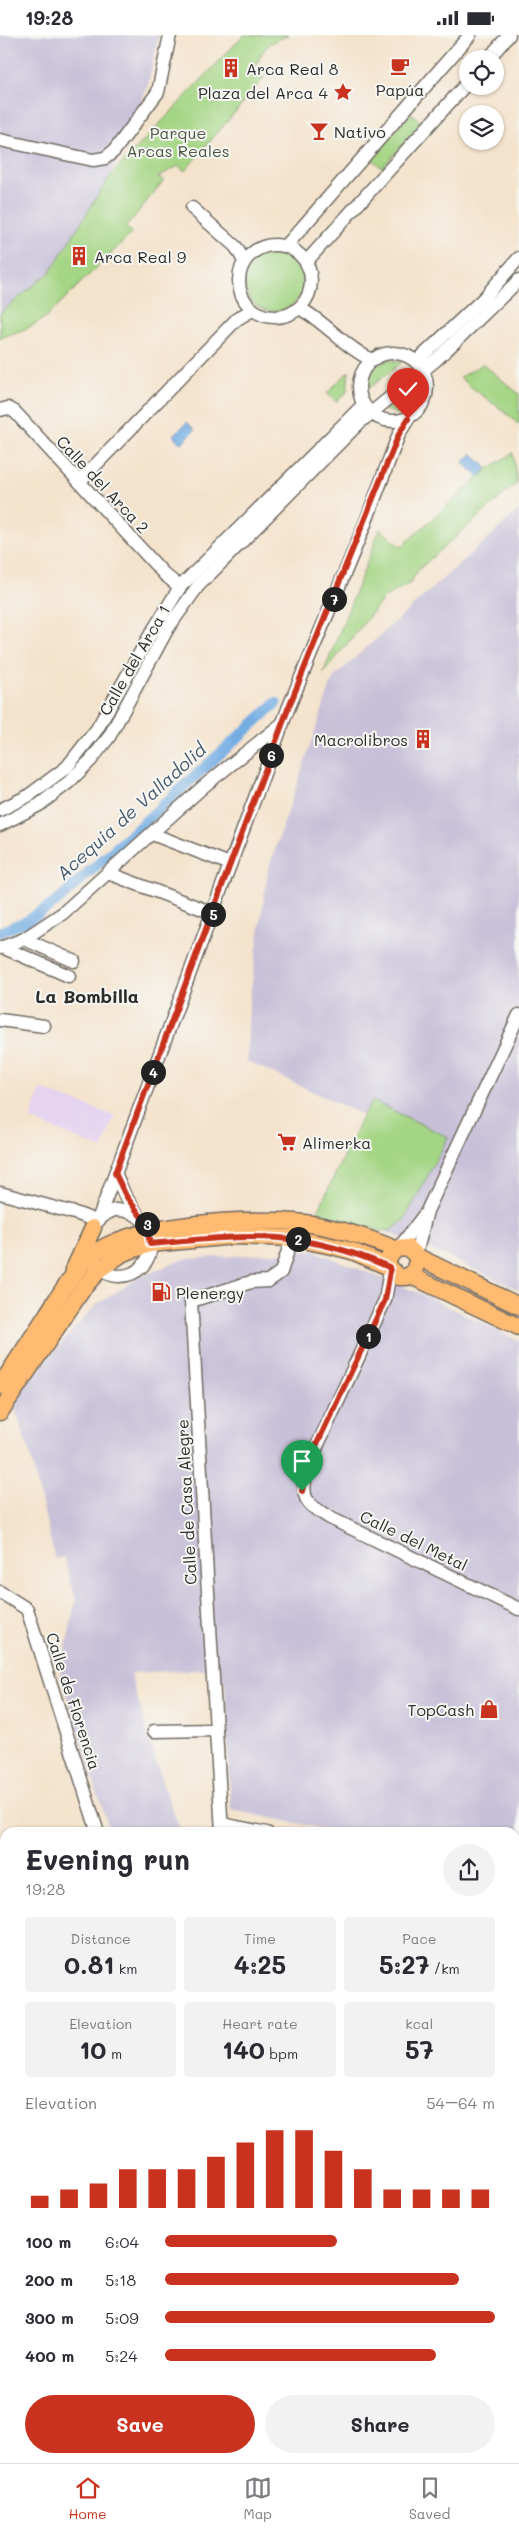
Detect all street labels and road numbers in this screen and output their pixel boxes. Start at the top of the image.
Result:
street label: Calle del Arca 2 [52,431,154,537]
street label: Calle del Arca 1 [94,601,174,719]
street label: Calle de Casa Alegre [171,1419,201,1585]
street label: Calle del Metal [357,1505,471,1575]
street label: Calle de Florencia [42,1630,106,1772]

